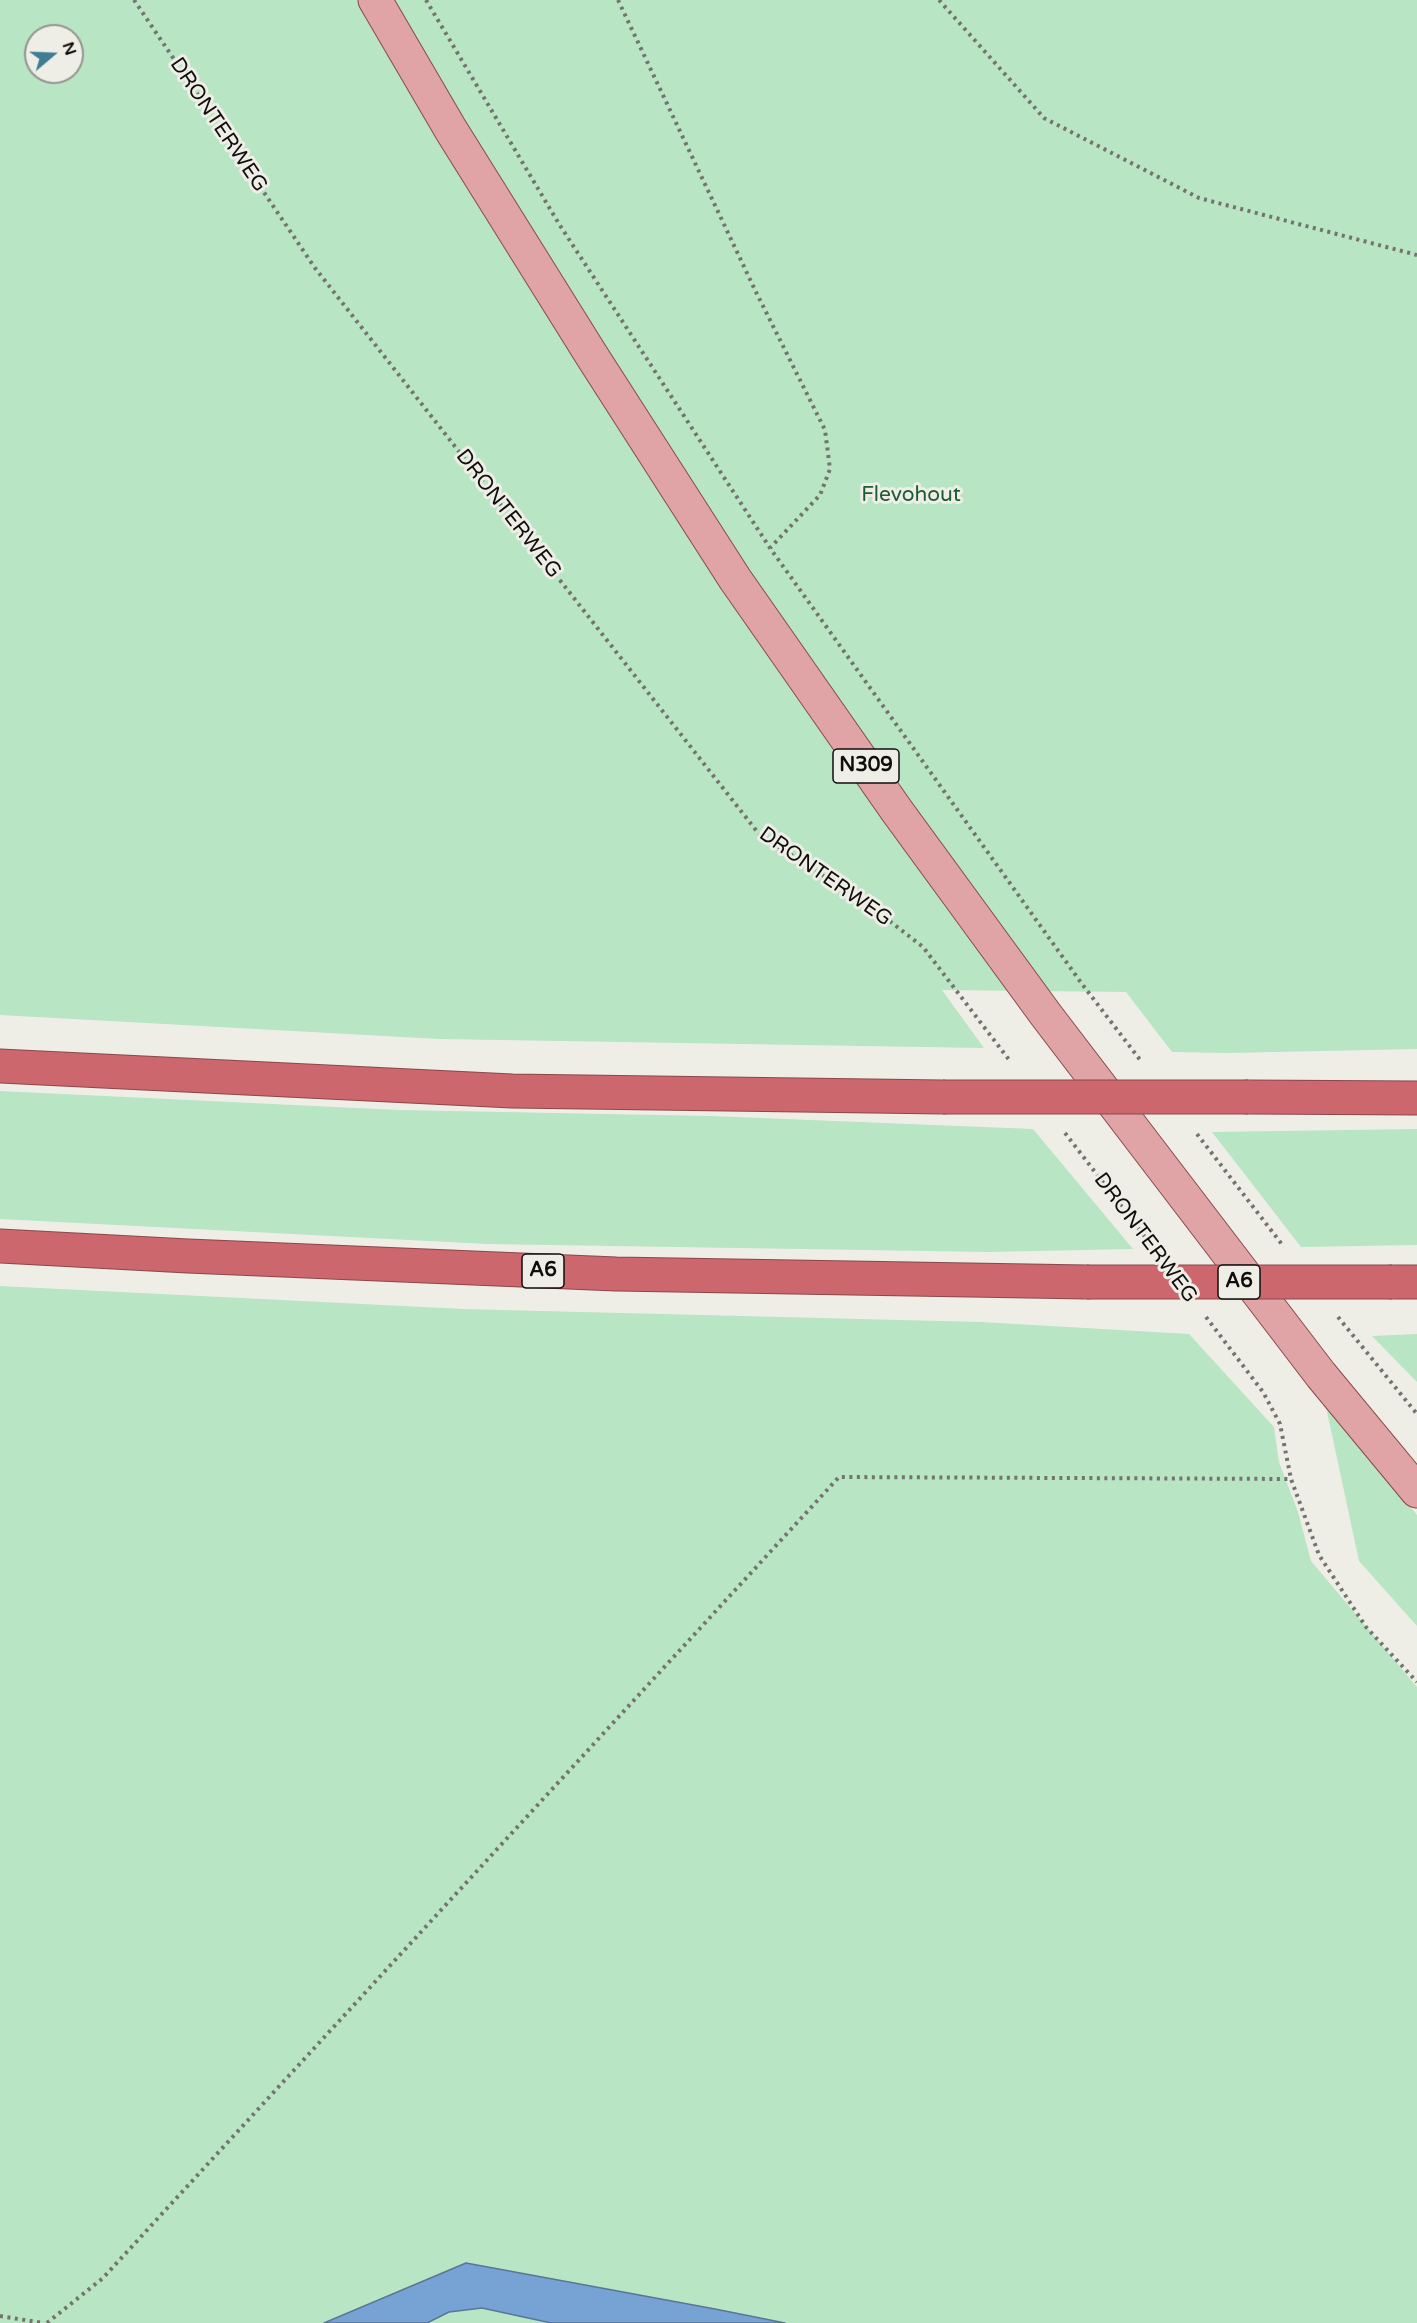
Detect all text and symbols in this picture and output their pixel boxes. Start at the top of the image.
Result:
north arrow [24,24,84,84]
text: N [58,39,81,58]
street label: DRONTERWEG [164,53,272,197]
street label: DRONTERWEG [450,445,566,583]
park label: Flevohout [861,482,961,508]
road number: N309 [833,749,899,783]
street label: DRONTERWEG [754,822,896,932]
street label: DRONTERWEG [1088,1168,1202,1308]
road number: A6 [522,1254,564,1288]
road number: A6 [1218,1265,1260,1299]

